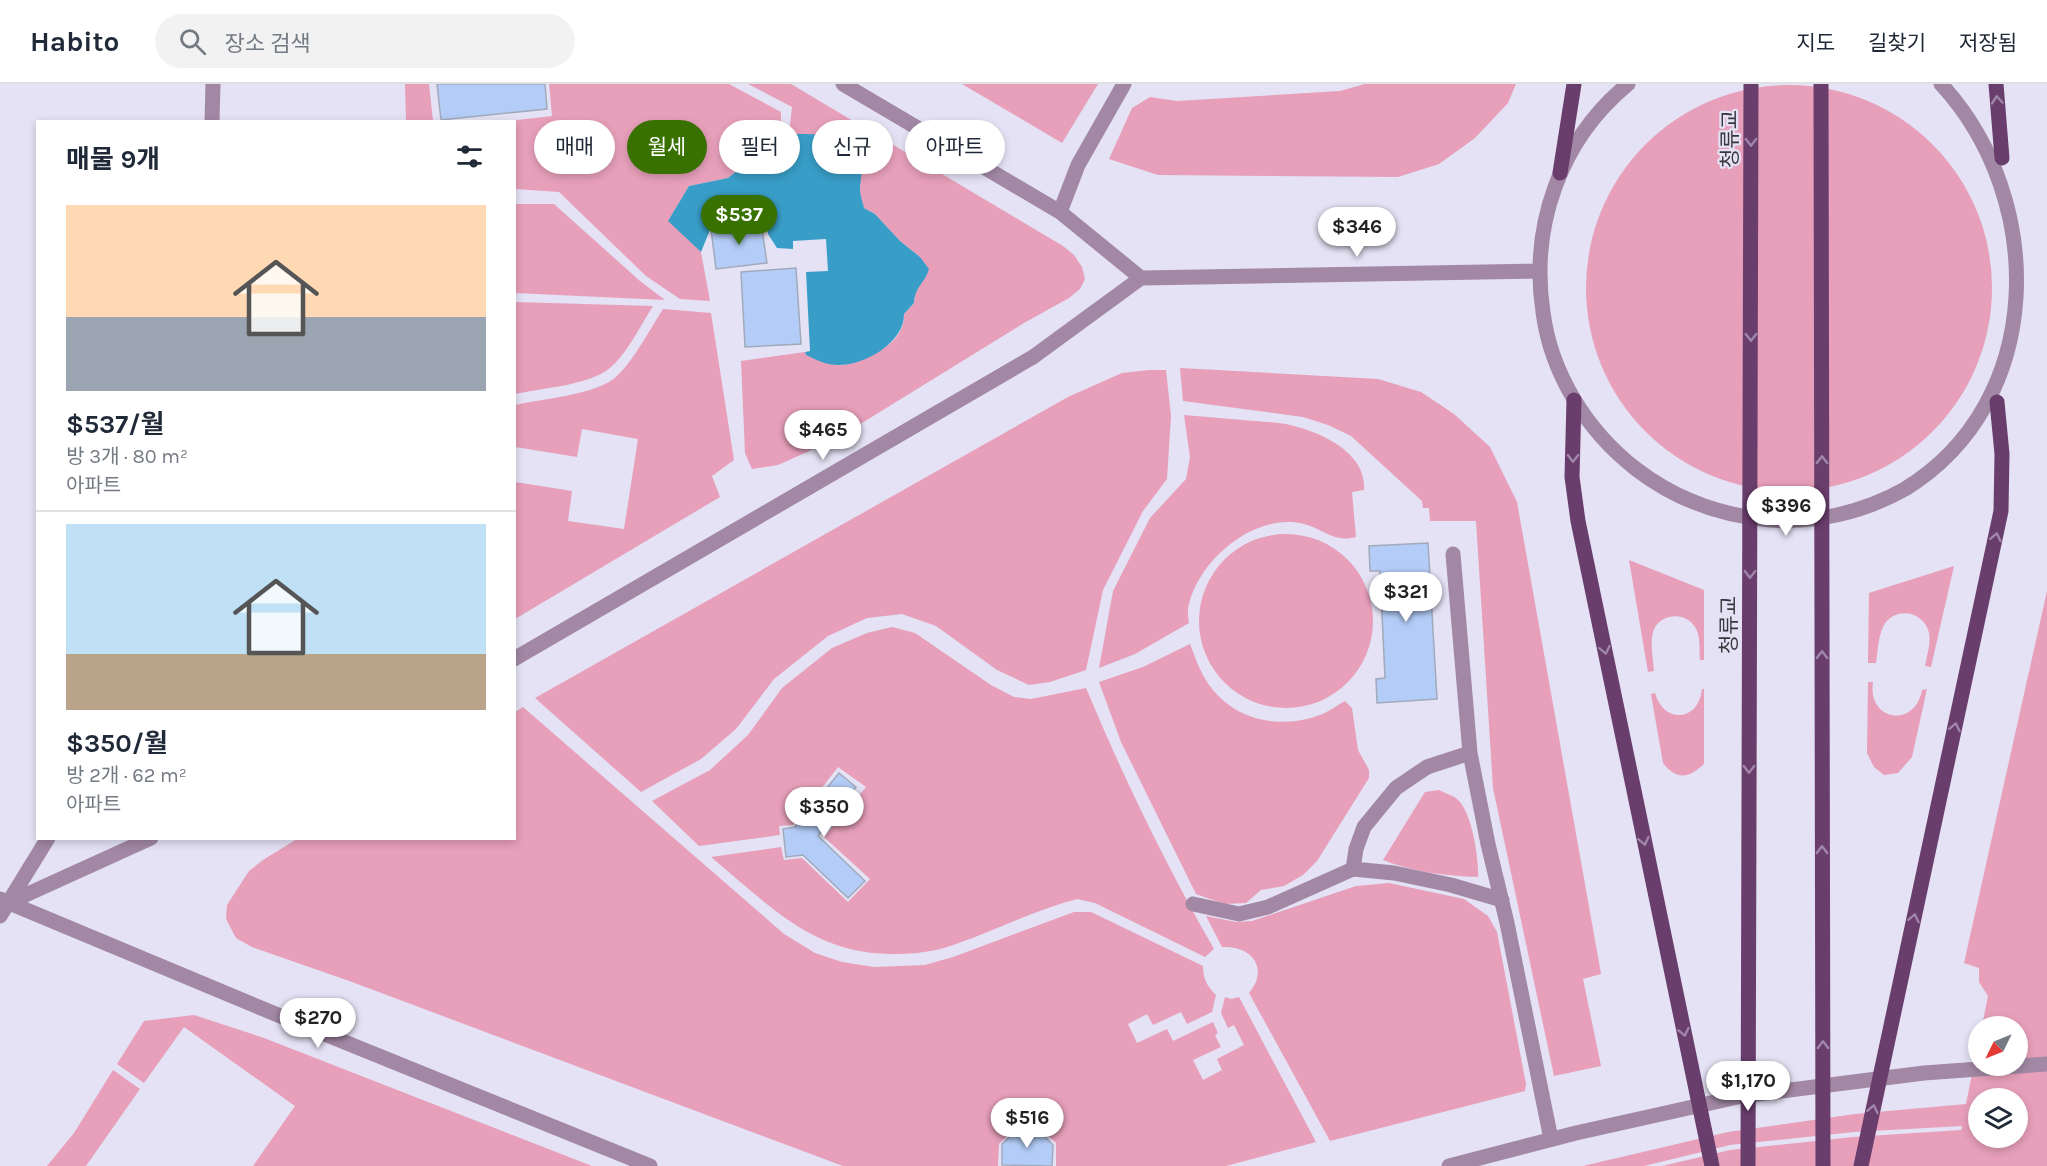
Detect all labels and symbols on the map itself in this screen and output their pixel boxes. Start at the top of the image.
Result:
one-way arrow [1991,96,2004,105]
street label: 청류교 [1718,110,1742,168]
one-way arrow [1745,138,1757,147]
pin: $537 [703,195,775,246]
pin: $346 [1321,207,1393,258]
one-way arrow [1745,333,1757,342]
pin: $465 [787,410,859,461]
one-way arrow [1567,454,1579,463]
one-way arrow [1816,455,1828,464]
pin: $396 [1750,486,1822,537]
one-way arrow [1988,532,2001,542]
one-way arrow [1744,570,1756,579]
pin: $321 [1370,572,1442,623]
street label: 청류교 [1717,596,1741,654]
one-way arrow [1597,645,1610,655]
one-way arrow [1816,650,1828,659]
one-way arrow [1948,723,1961,733]
one-way arrow [1743,765,1755,774]
pin: $350 [788,787,860,838]
one-way arrow [1637,836,1650,846]
one-way arrow [1816,845,1828,854]
one-way arrow [1907,913,1920,923]
pin: $270 [282,998,354,1049]
north arrow [1968,1016,2028,1076]
one-way arrow [1677,1027,1690,1037]
one-way arrow [1817,1040,1829,1049]
pin: $1,170 [1699,1061,1797,1112]
pin: $516 [991,1098,1063,1149]
one-way arrow [1866,1104,1879,1114]

